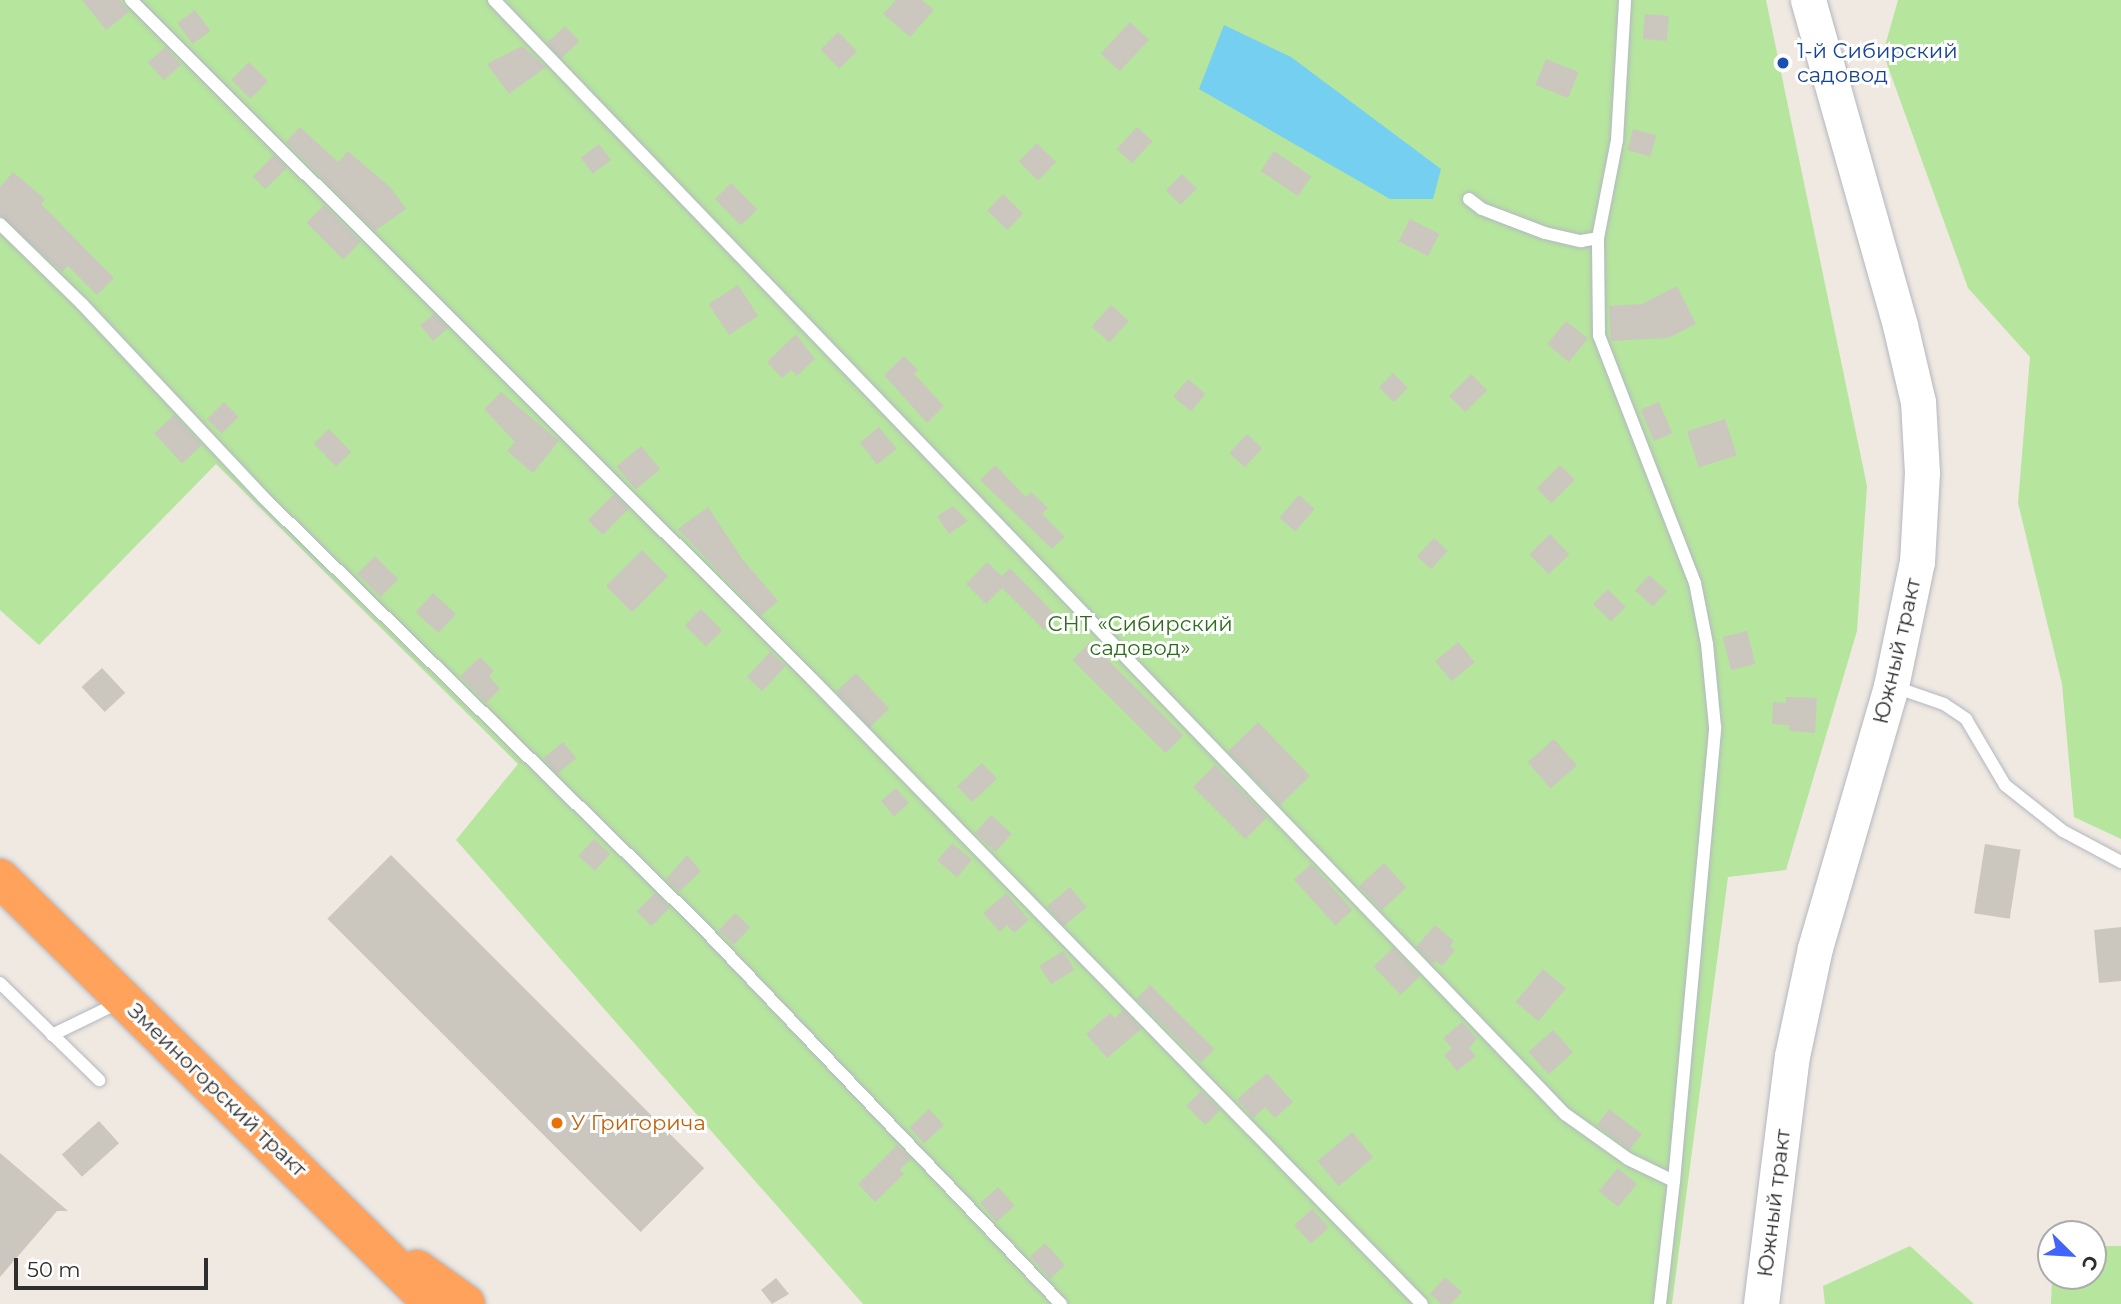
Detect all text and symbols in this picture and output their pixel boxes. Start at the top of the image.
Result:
place label: 1-й Сибирский садовод [1797,38,1958,88]
marker: 1-й Сибирский садовод [1775,55,1791,71]
street label: Южный тракт [1868,576,1926,726]
park label: СНТ «Сибирский садовод» [1047,611,1233,661]
street label: Змеиногорский тракт [122,998,312,1182]
place label: У Григорича [571,1110,706,1136]
marker: У Григорича [549,1115,565,1131]
street label: Южный тракт [1752,1127,1796,1279]
north arrow [2037,1220,2107,1290]
scale bar [18,1244,212,1288]
text: С [2077,1252,2103,1274]
text: 50 m [27,1257,81,1282]

